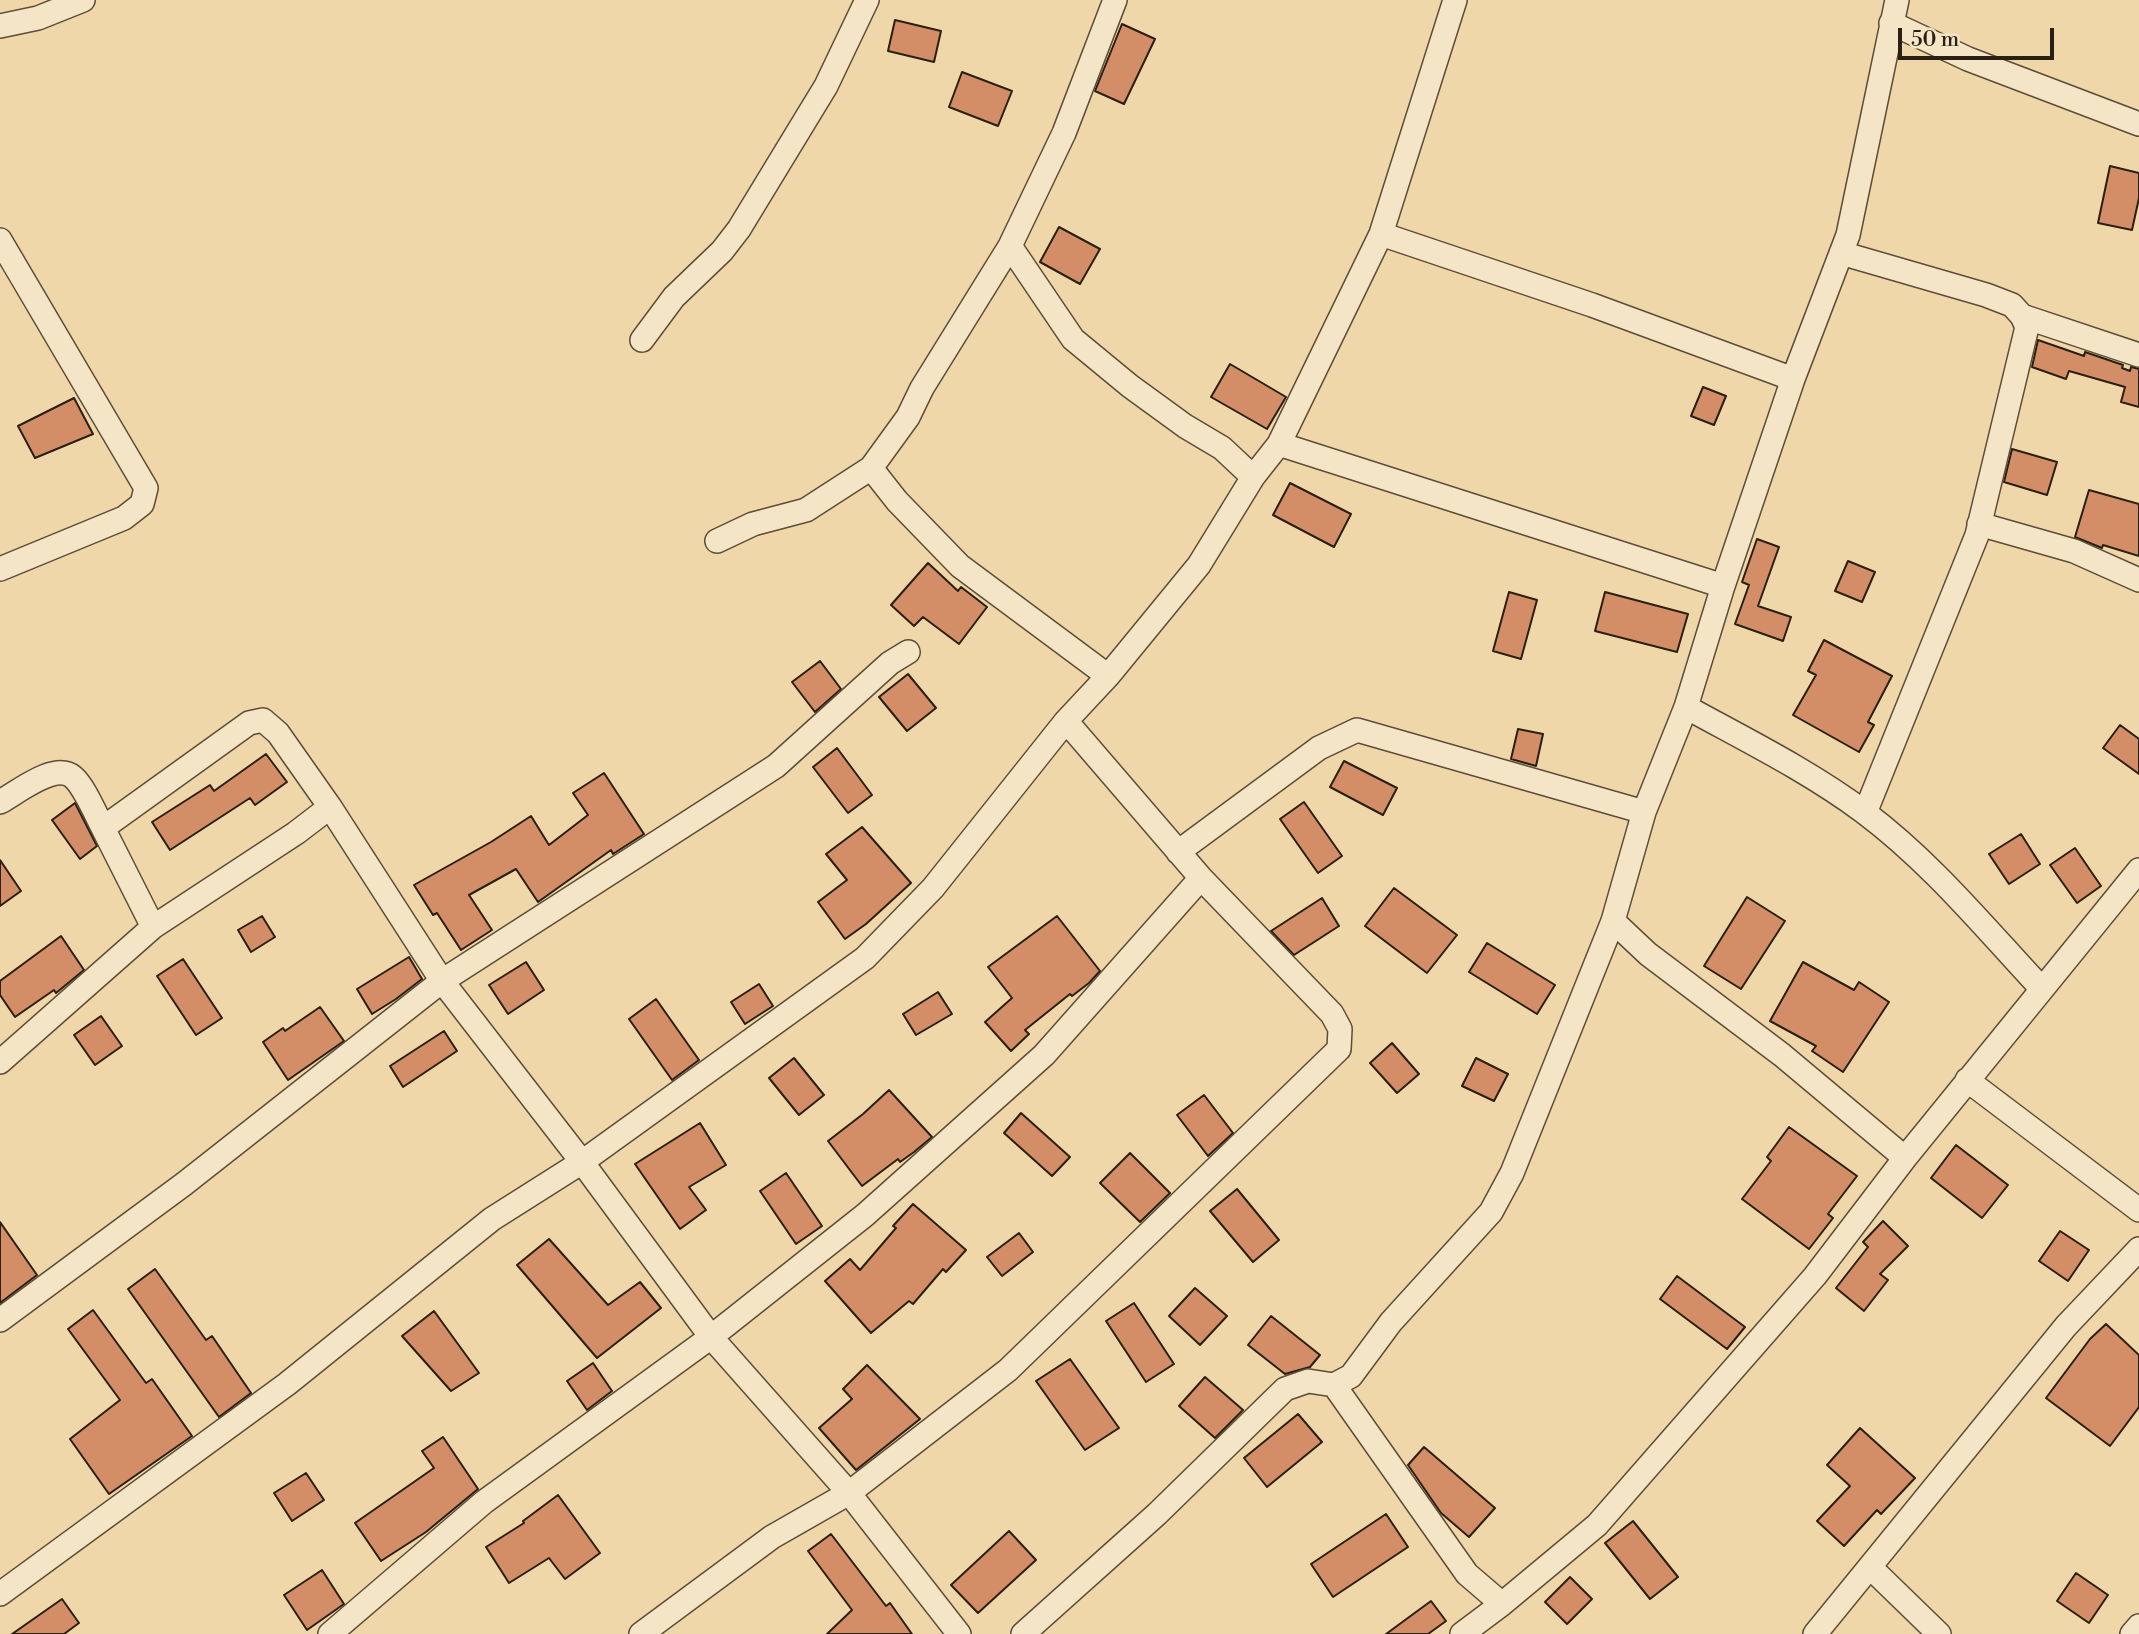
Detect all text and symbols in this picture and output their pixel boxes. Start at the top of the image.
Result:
scale bar [1901,14,2057,58]
text: 50 m [1911,27,1959,53]

